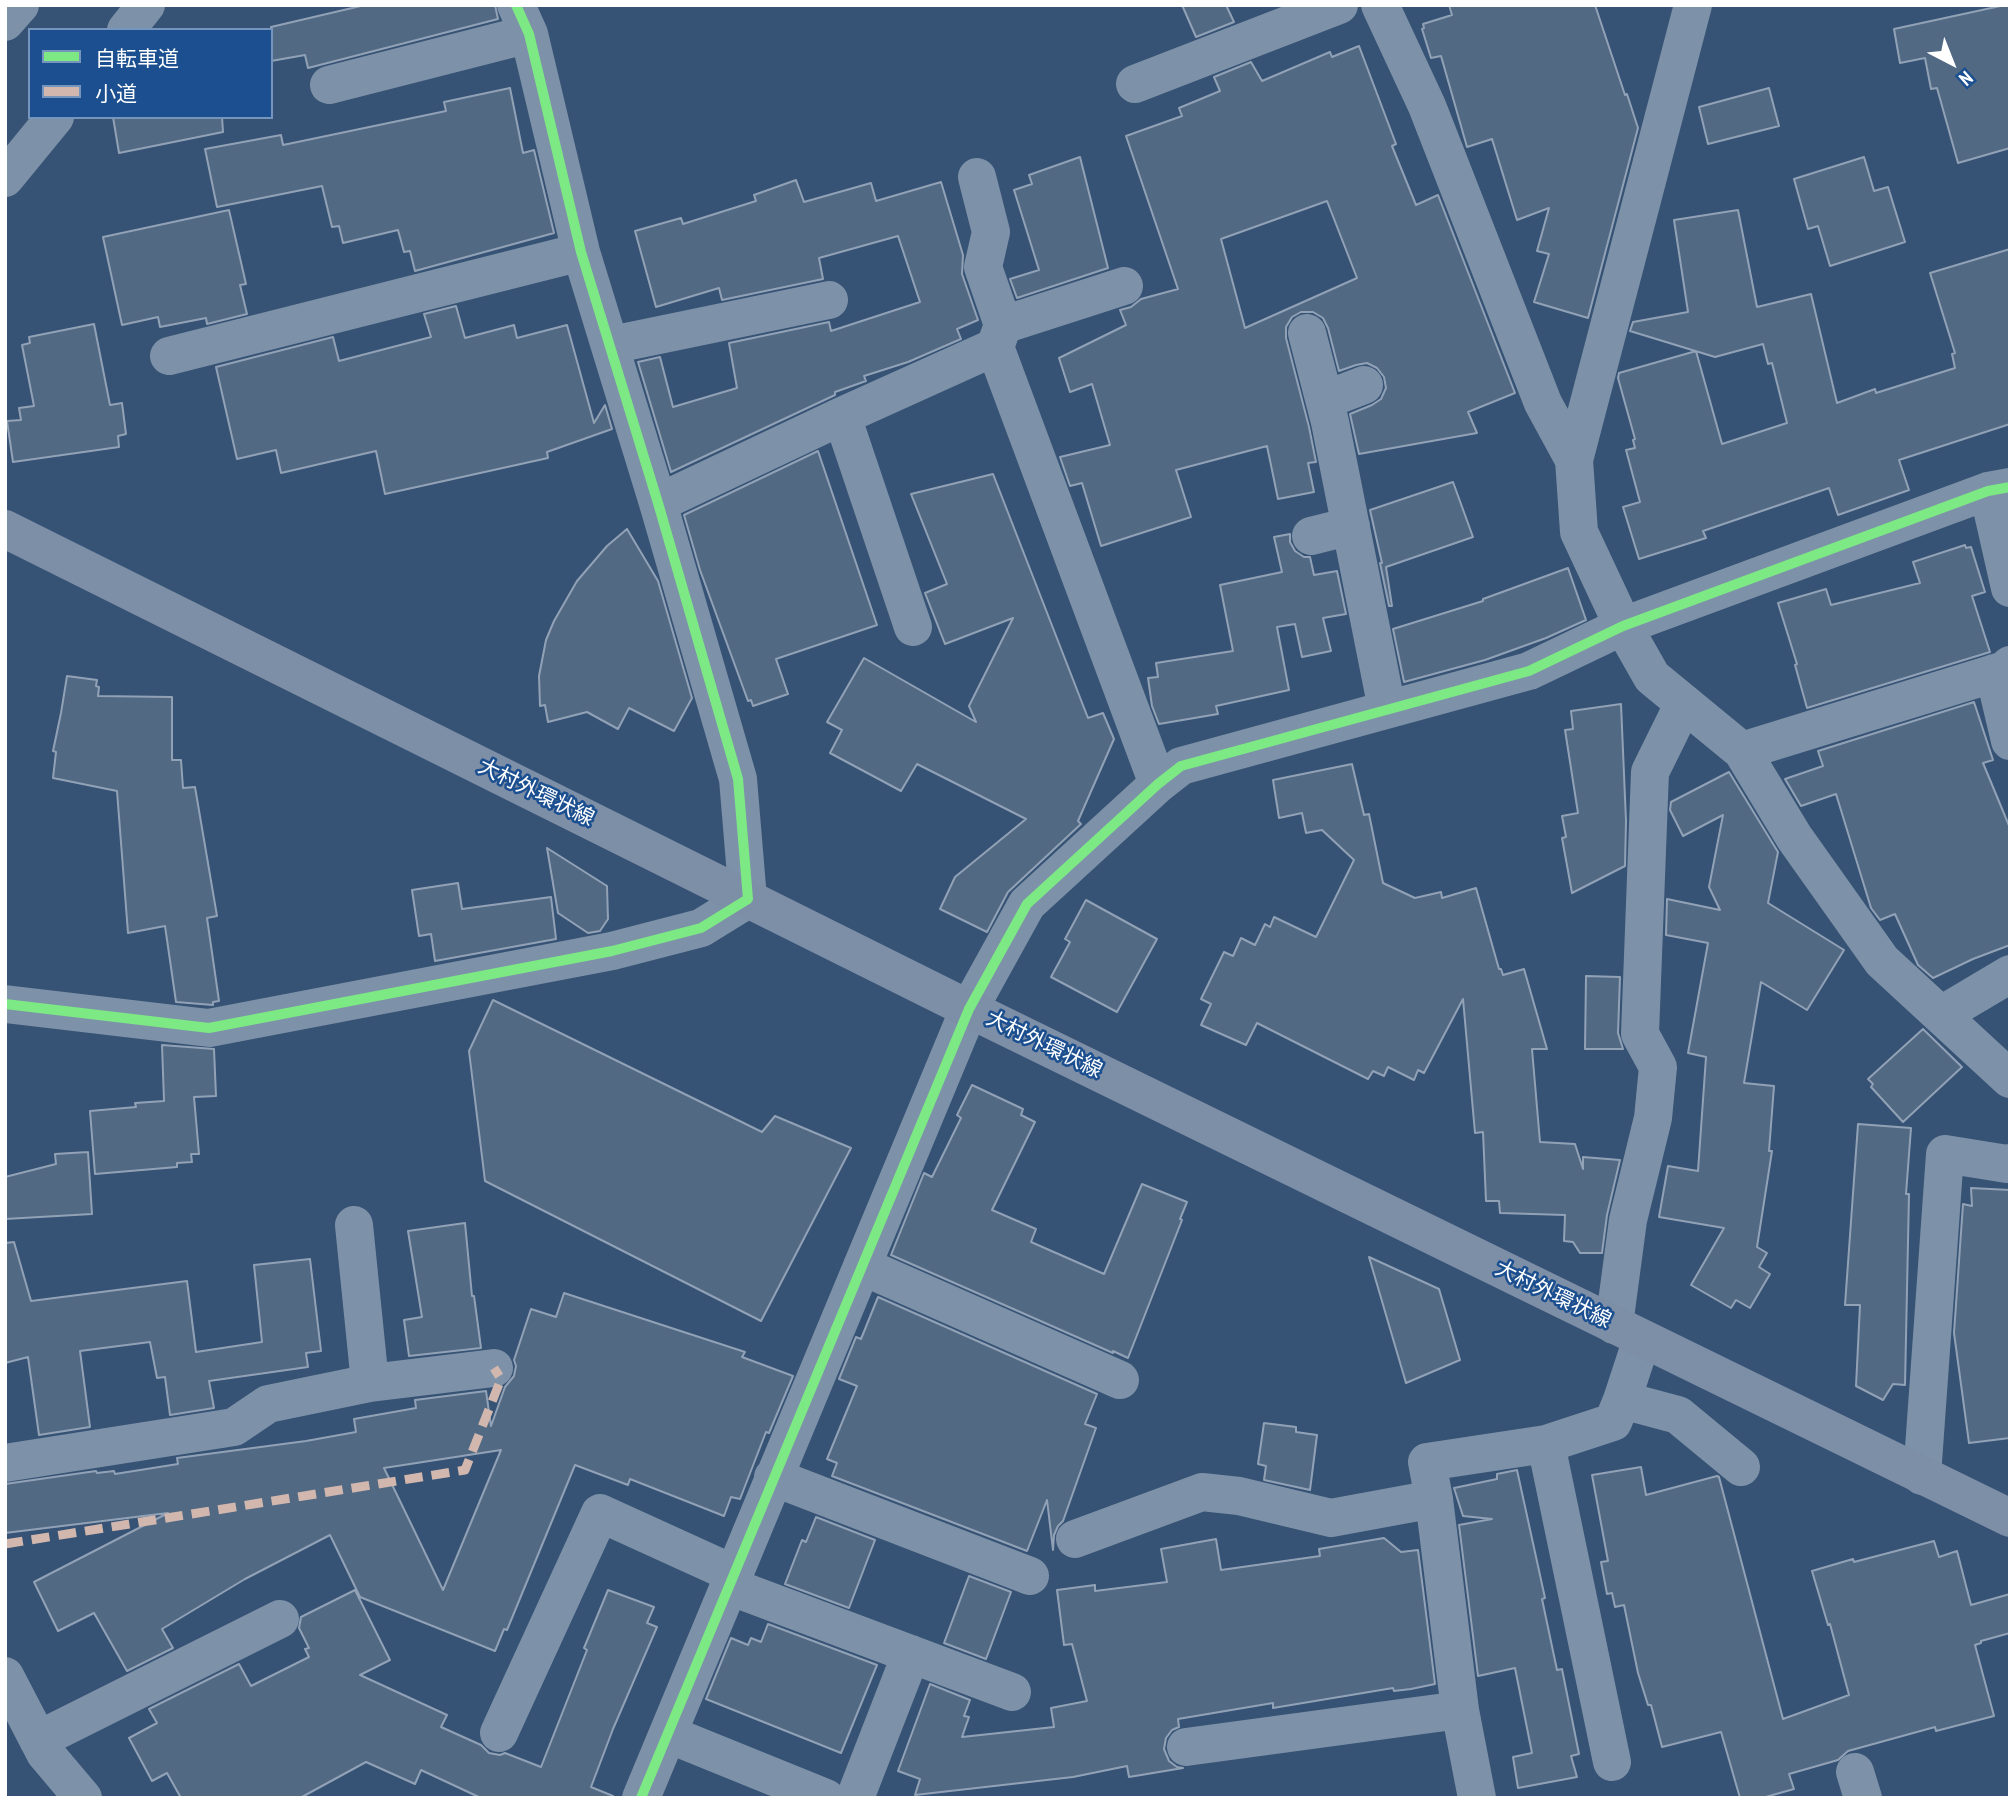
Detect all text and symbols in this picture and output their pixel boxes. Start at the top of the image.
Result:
legend [28,28,273,119]
north arrow [1917,28,1987,98]
text: 自転車道 [95,45,179,72]
text: N [1954,66,1978,91]
text: 小道 [95,80,137,107]
street label: 大村外環状線 [474,754,598,832]
street label: 大村外環状線 [982,1006,1106,1084]
street label: 大村外環状線 [1491,1256,1615,1334]

